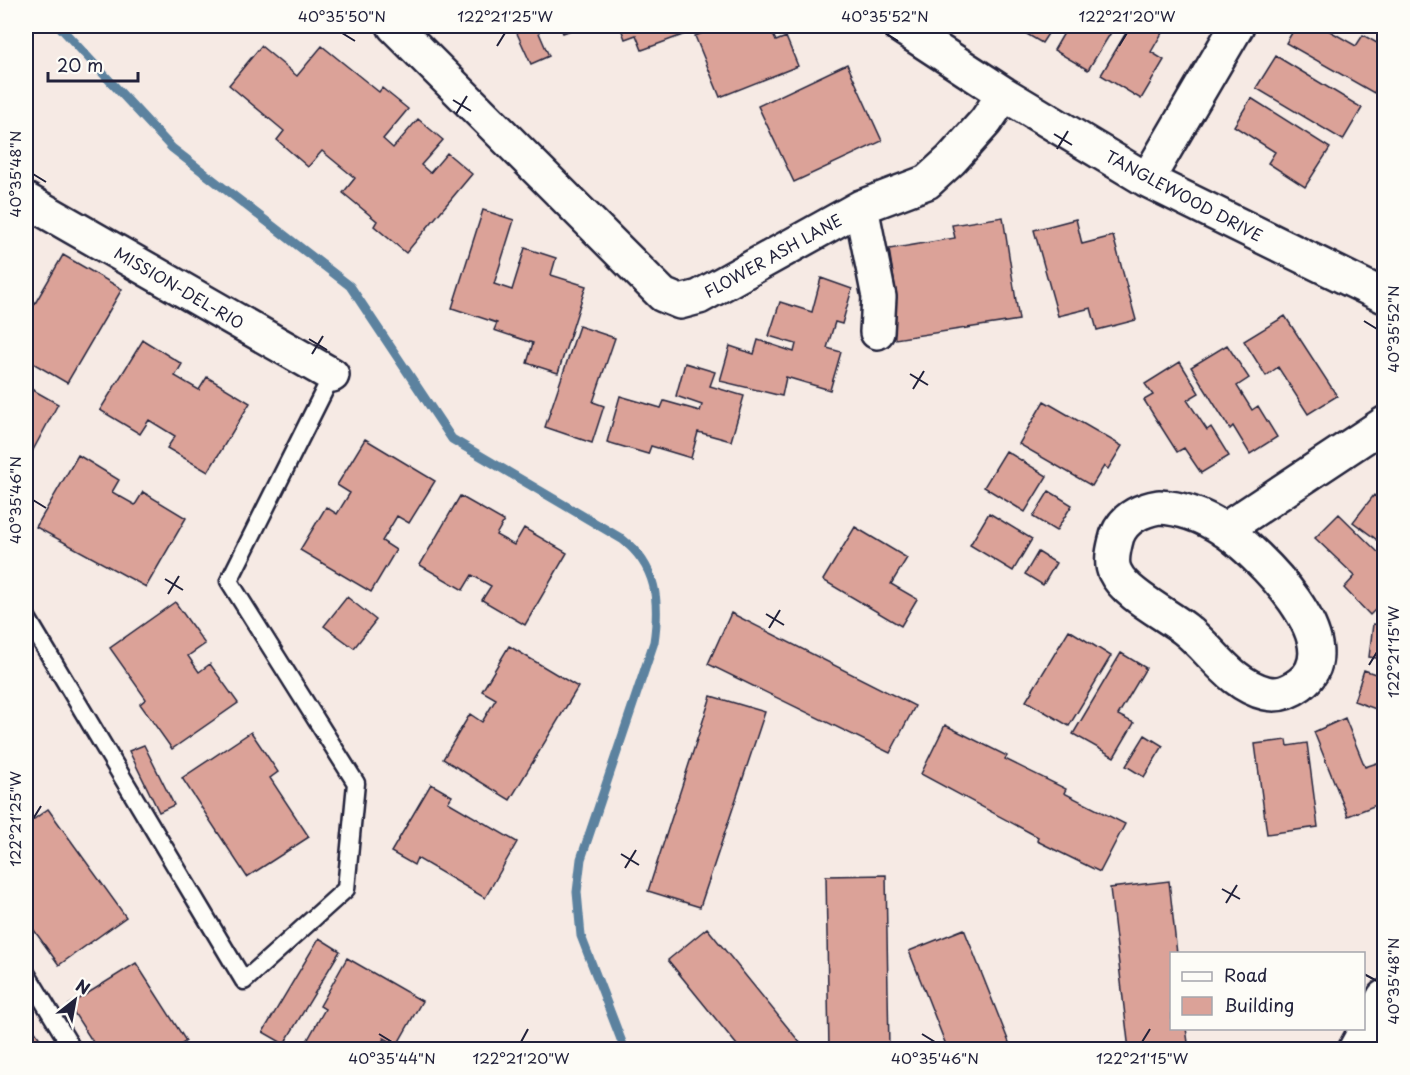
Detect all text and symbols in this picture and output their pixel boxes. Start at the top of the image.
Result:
text: 40°35'50"N [298,4,386,27]
text: 122°21'25"W [457,4,553,27]
text: 40°35'52"N [841,4,929,27]
text: 122°21'20"W [1078,4,1176,27]
scale bar [48,45,138,83]
text: 20 m [57,51,103,78]
text: 40°35'48"N [3,131,26,217]
street label: TANGLEWOOD DRIVE [1102,144,1267,247]
street label: FLOWER ASH LANE [699,207,846,303]
street label: MISSION-DEL-RIO [110,240,249,334]
text: 40°35'52"N [1381,285,1404,373]
text: 40°35'46"N [3,456,26,544]
text: 122°21'15"W [1381,605,1404,698]
text: 122°21'25"W [3,771,26,867]
text: 40°35'48"N [1381,938,1404,1024]
legend [1170,952,1365,1030]
text: Road [1224,961,1268,988]
north arrow [45,970,105,1030]
text: N [72,973,95,1000]
text: Building [1224,991,1294,1018]
text: 40°35'44"N [348,1046,436,1069]
text: 122°21'20"W [472,1046,570,1069]
text: 40°35'46"N [891,1046,979,1069]
text: 122°21'15"W [1096,1046,1189,1069]

